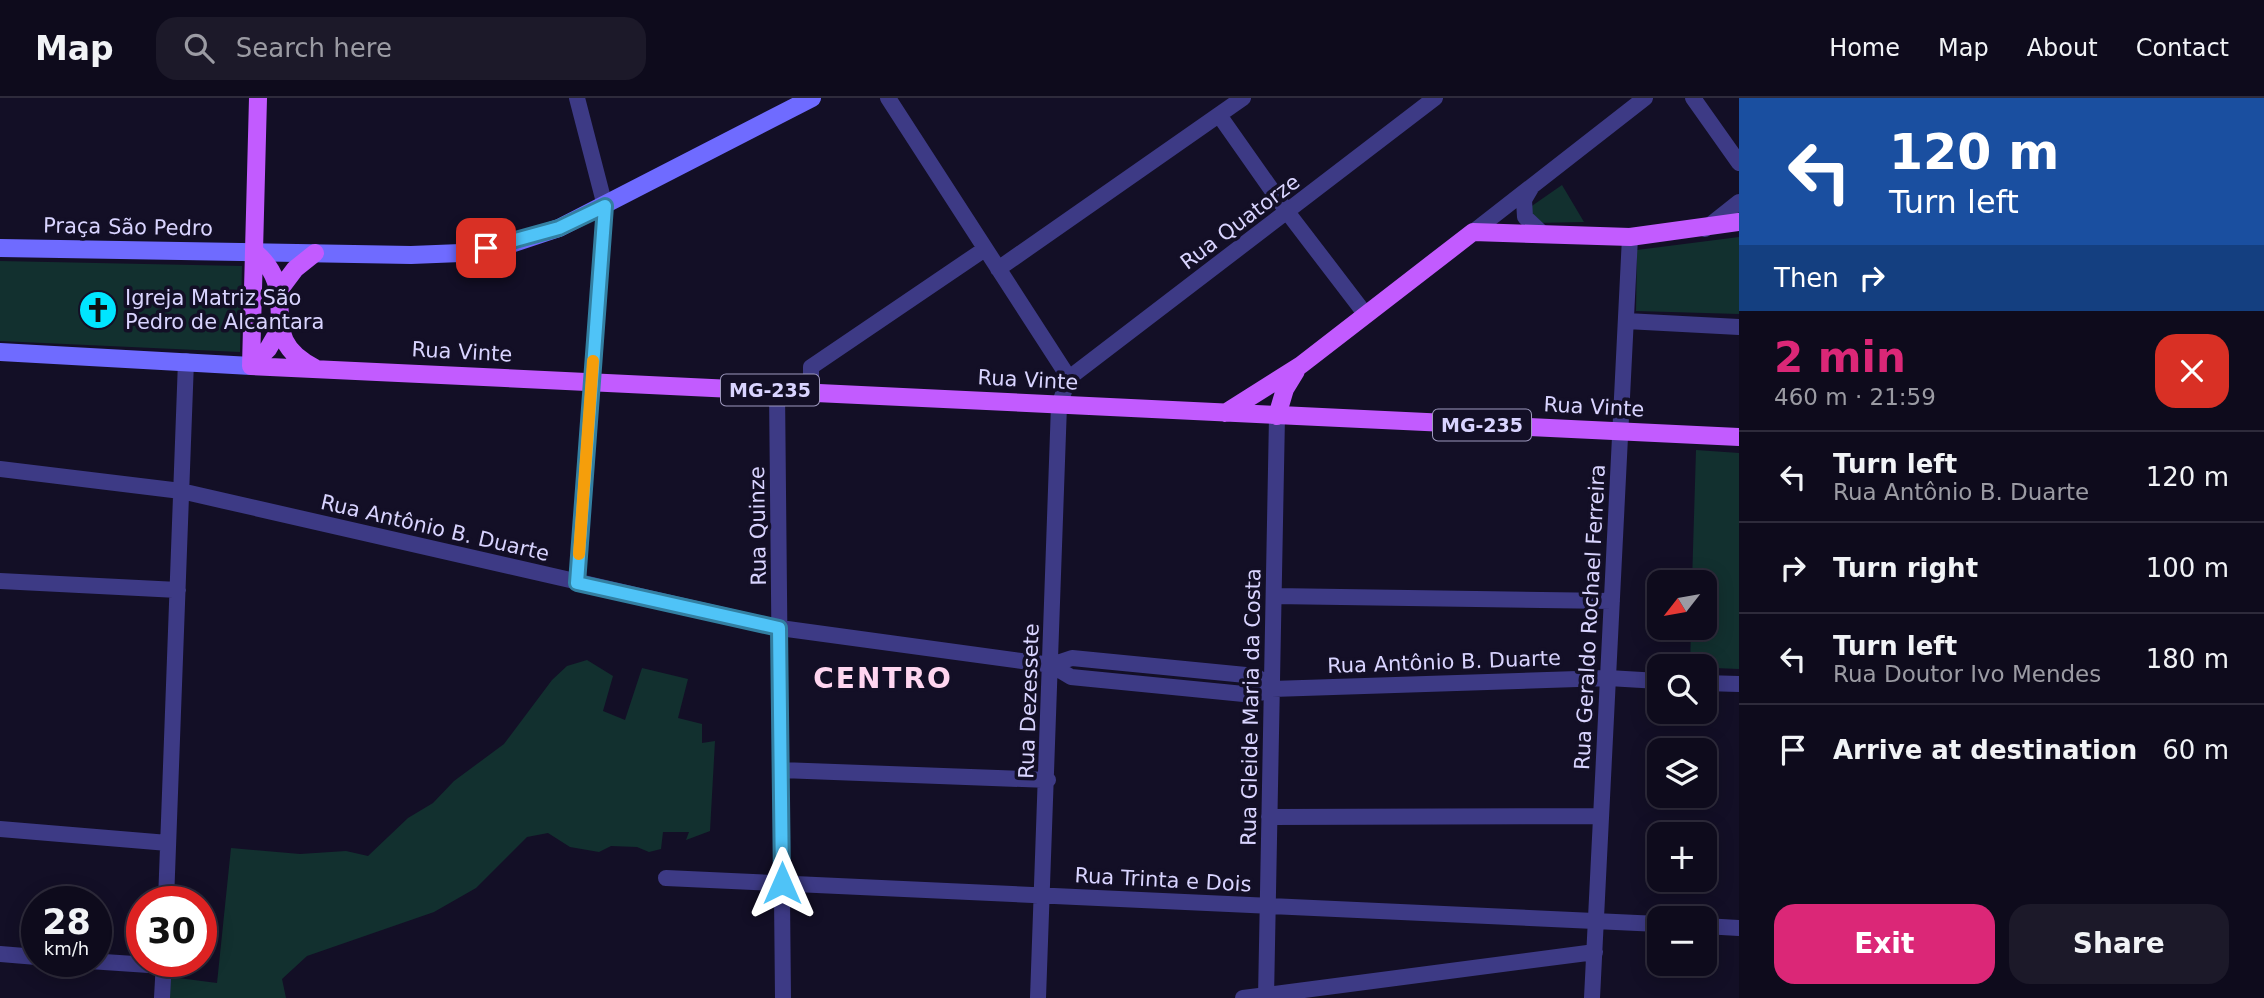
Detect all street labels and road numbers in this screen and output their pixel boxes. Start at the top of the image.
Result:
street label: Rua Quatorze [1176,169,1304,275]
street label: Praça São Pedro [43,214,213,240]
street label: Rua Vinte [411,337,513,367]
street label: Rua Vinte [977,365,1079,395]
road number: MG-235 [721,374,819,406]
street label: Rua Vinte [1543,392,1645,422]
road number: MG-235 [1433,410,1531,440]
street label: Rua Geraldo Rochael Ferreira [1570,464,1610,770]
street label: Rua Quinze [745,466,771,586]
street label: Rua Antônio B. Duarte [318,490,552,566]
street label: Rua Gleide Maria da Costa [1237,568,1265,846]
street label: Rua Dezessete [1014,623,1044,779]
street label: Rua Antônio B. Duarte [1327,646,1561,678]
street label: Rua Trinta e Dois [1074,863,1252,897]

